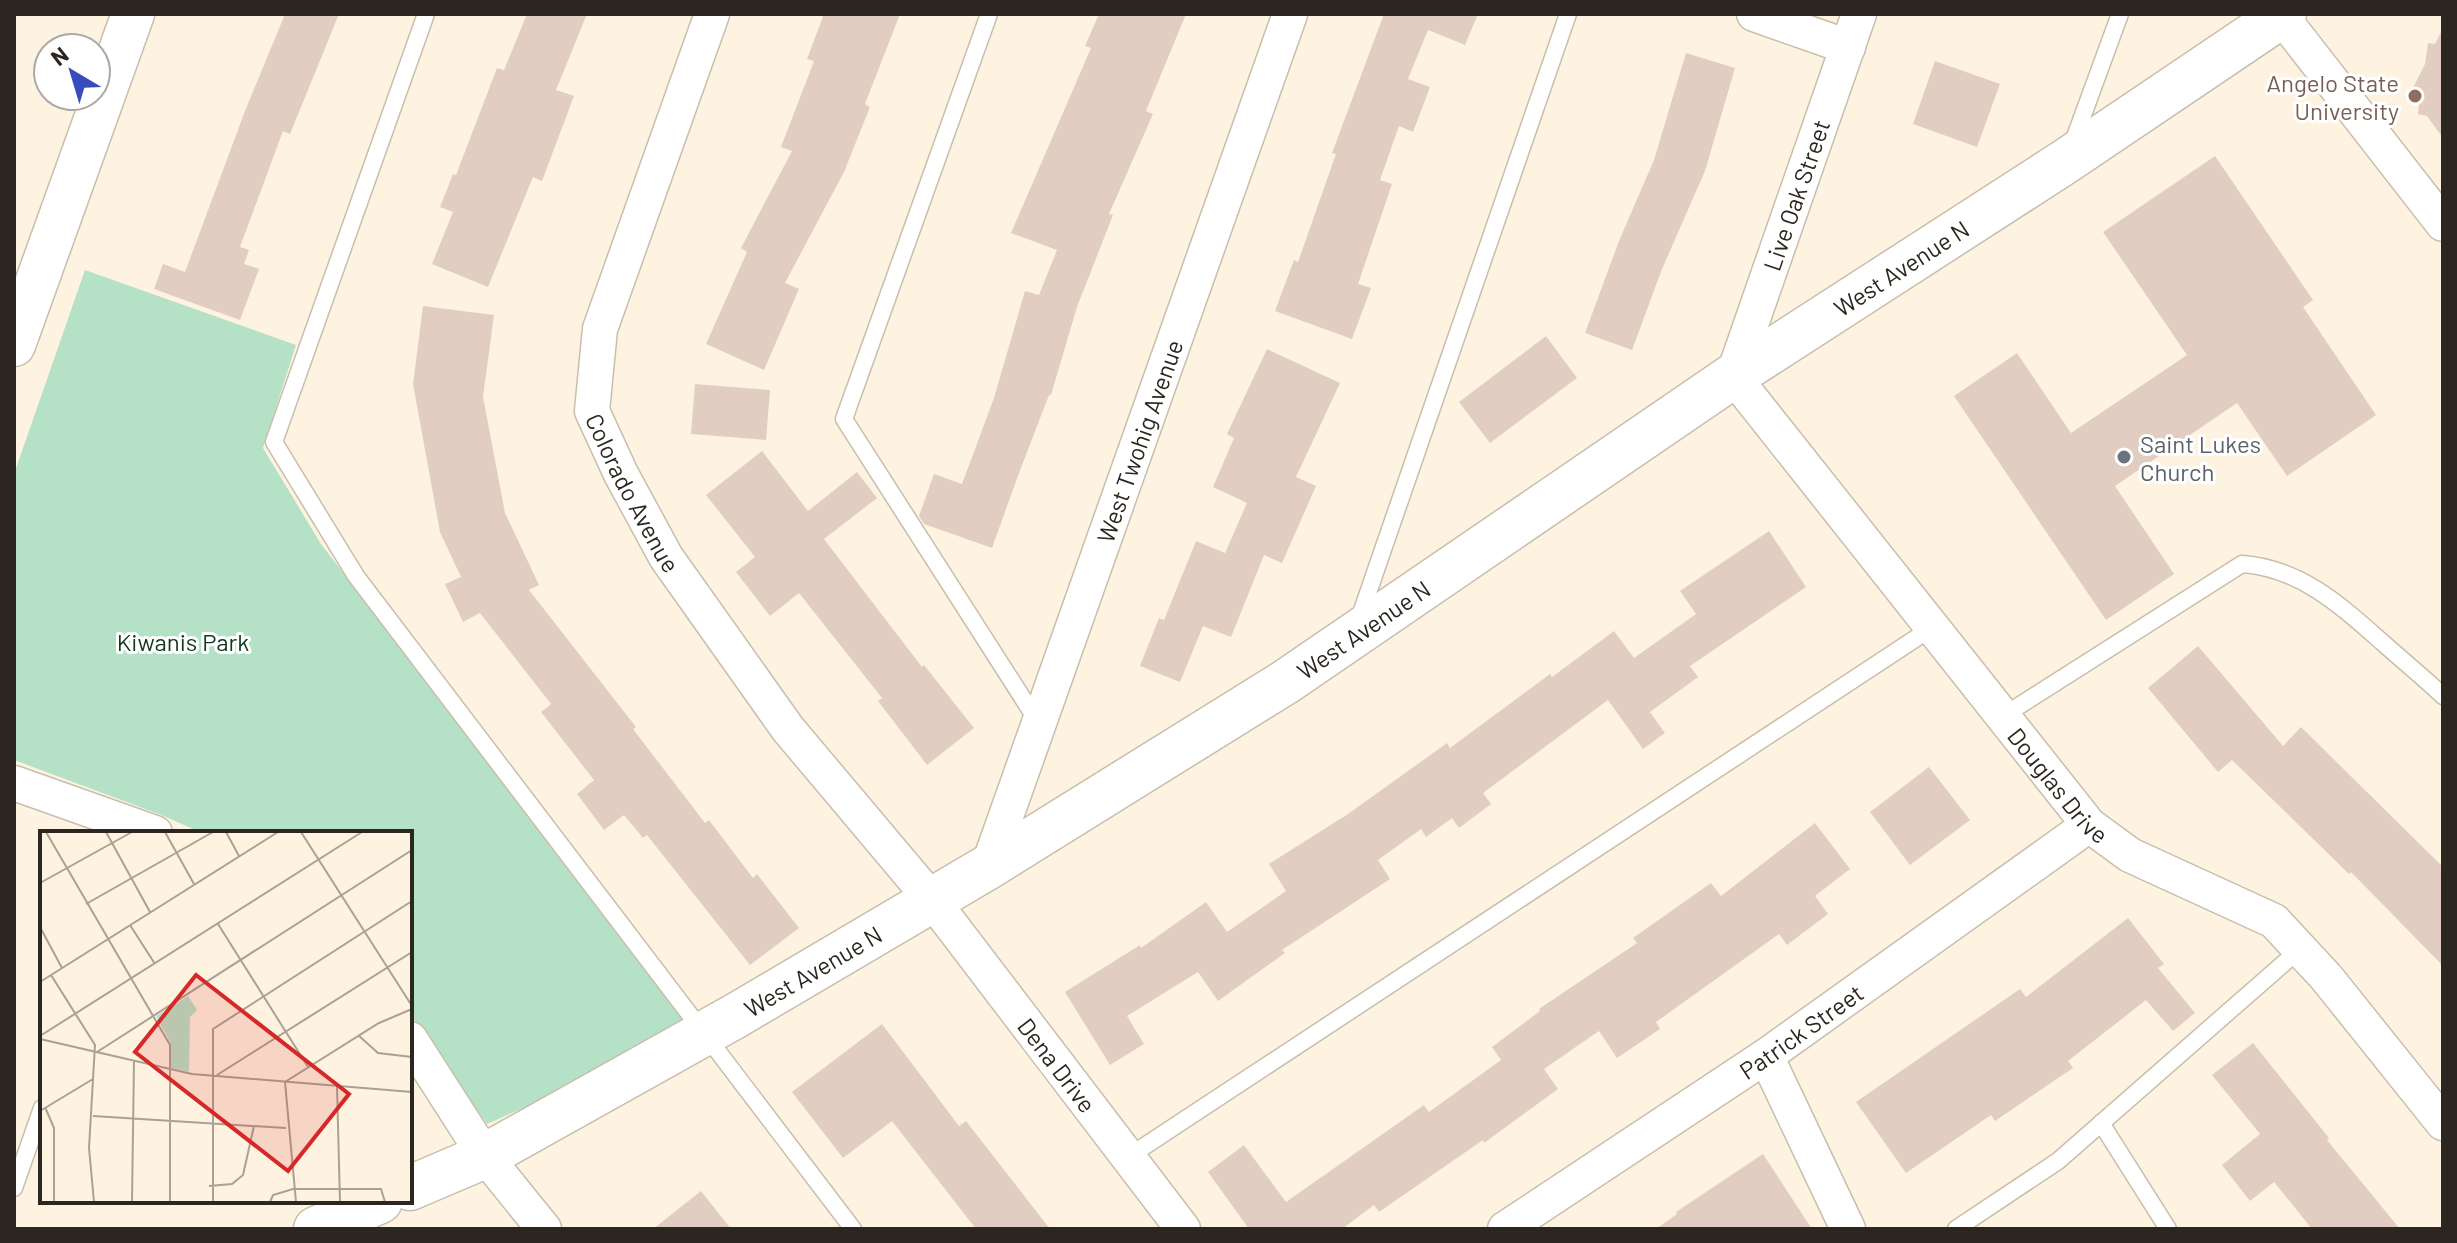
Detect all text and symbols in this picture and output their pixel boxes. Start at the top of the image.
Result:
north arrow [32,32,112,112]
text: N [45,41,73,70]
place label: Angelo State University [2266,68,2399,125]
marker: Angelo State University [2406,87,2424,105]
street label: Live Oak Street [1757,116,1835,274]
street label: West Avenue N [1828,213,1974,322]
street label: West Twohig Avenue [1090,335,1188,546]
street label: Colorado Avenue [581,409,686,577]
place label: Saint Lukes Church [2140,429,2261,486]
marker: Saint Lukes Church [2115,448,2133,466]
street label: West Avenue N [1291,573,1435,685]
park label: Kiwanis Park [117,627,249,656]
street label: Douglas Drive [2002,721,2114,849]
inset map [40,831,412,1203]
street label: West Avenue N [738,919,887,1022]
street label: Patrick Street [1733,977,1868,1084]
street label: Dena Drive [1012,1012,1103,1118]

